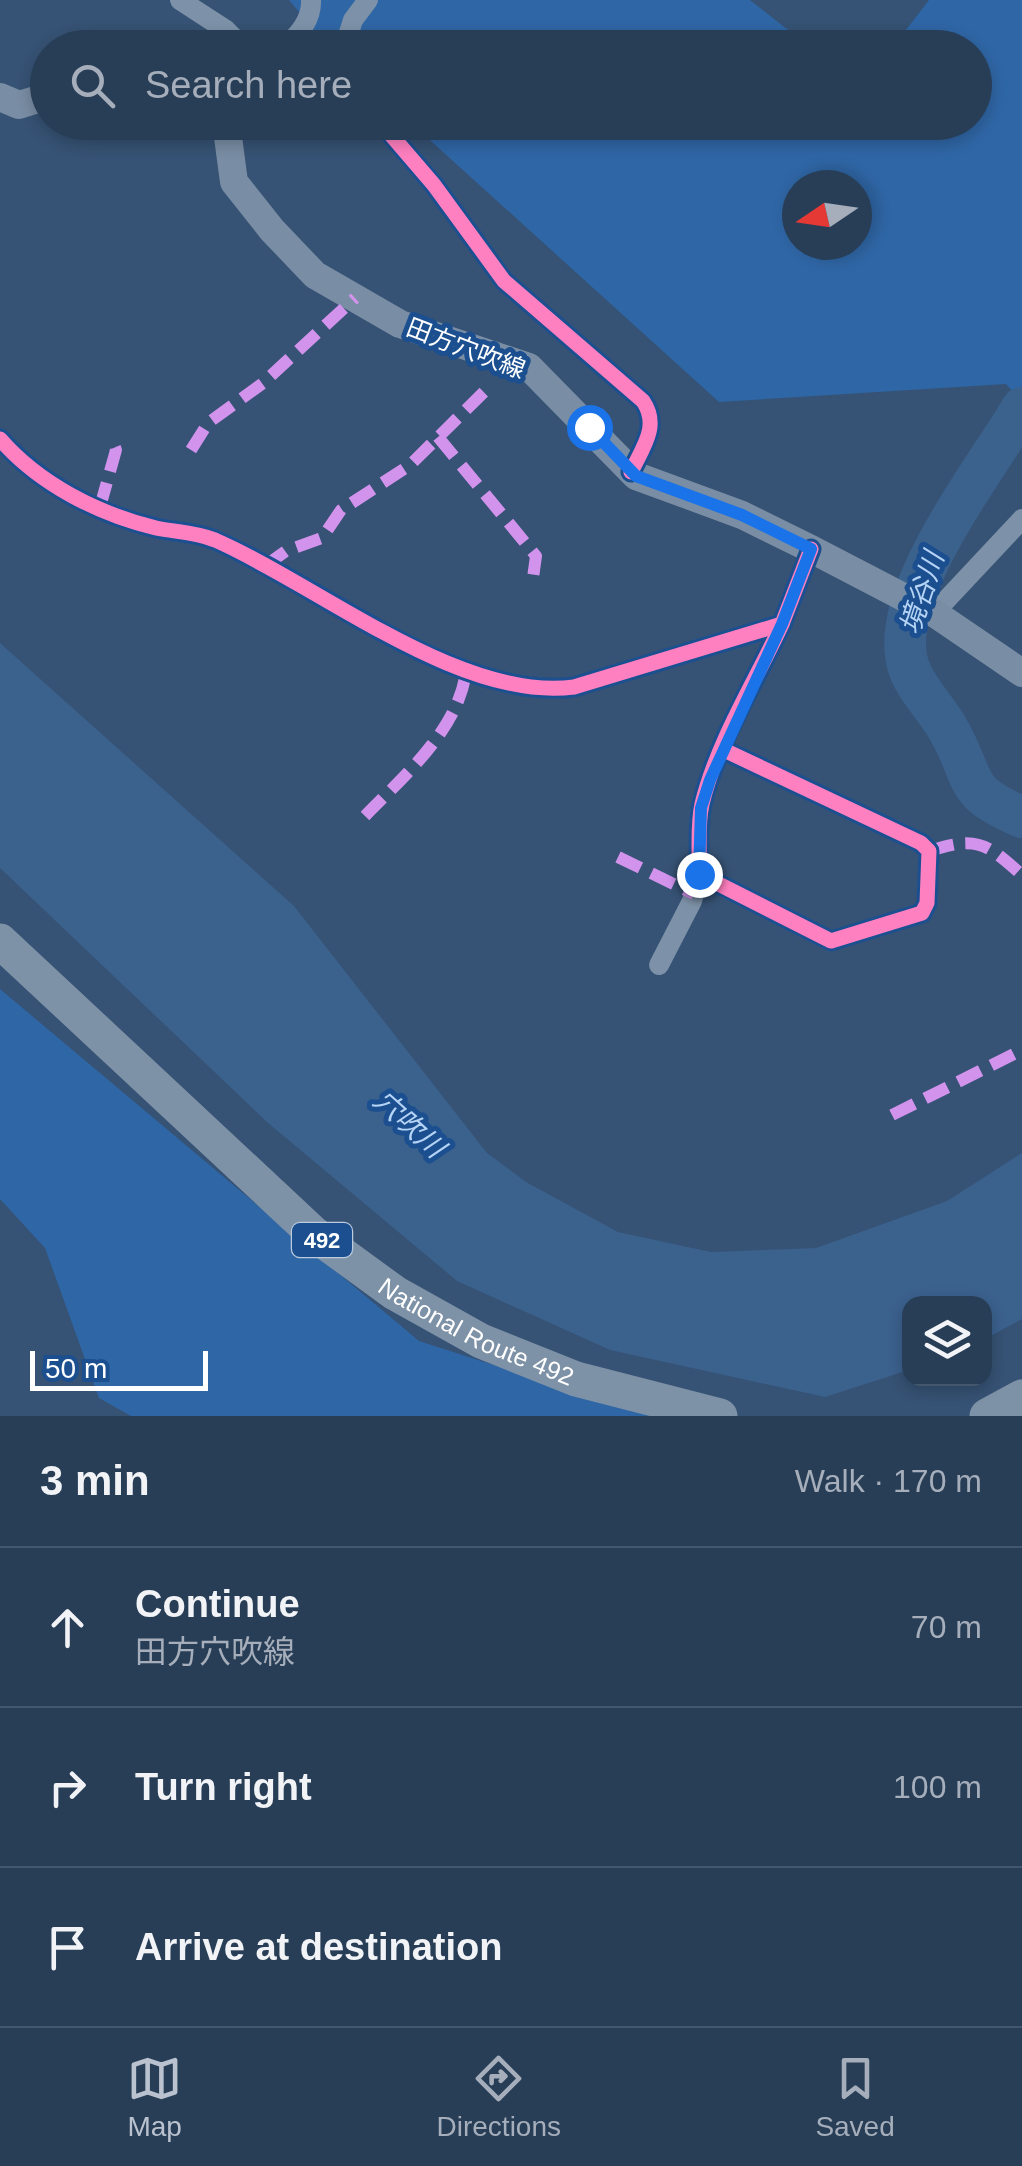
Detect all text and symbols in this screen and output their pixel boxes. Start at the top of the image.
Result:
search box [30,30,992,140]
icon: search [65,58,120,113]
text: Search here [145,64,352,106]
north arrow [782,170,872,260]
street label: 田方穴吹線 [403,313,529,383]
route start [567,405,613,451]
water label: 境谷川 [894,545,951,638]
route end [677,852,723,898]
water label: 穴吹川 [367,1084,453,1166]
road number: 492 [292,1223,352,1257]
street label: National Route 492 [373,1272,578,1391]
map controls [902,1296,992,1386]
button: layers [902,1296,992,1386]
scale bar [30,1346,208,1390]
text: 50 m [45,1353,107,1384]
text: 3 min [40,1457,150,1504]
text: Walk · 170 m [795,1463,982,1499]
text: Continue [135,1583,300,1625]
icon: ahead [40,1600,95,1655]
text: 70 m [911,1609,982,1645]
text: 田方穴吹線 [135,1634,295,1670]
icon: right [40,1760,95,1815]
text: Turn right [135,1766,312,1808]
text: 100 m [893,1769,982,1805]
icon: arrive [40,1920,95,1975]
text: Arrive at destination [135,1926,502,1968]
tab: Map [127,2051,182,2143]
tab: Directions [437,2051,561,2143]
tab: Saved [815,2051,895,2143]

